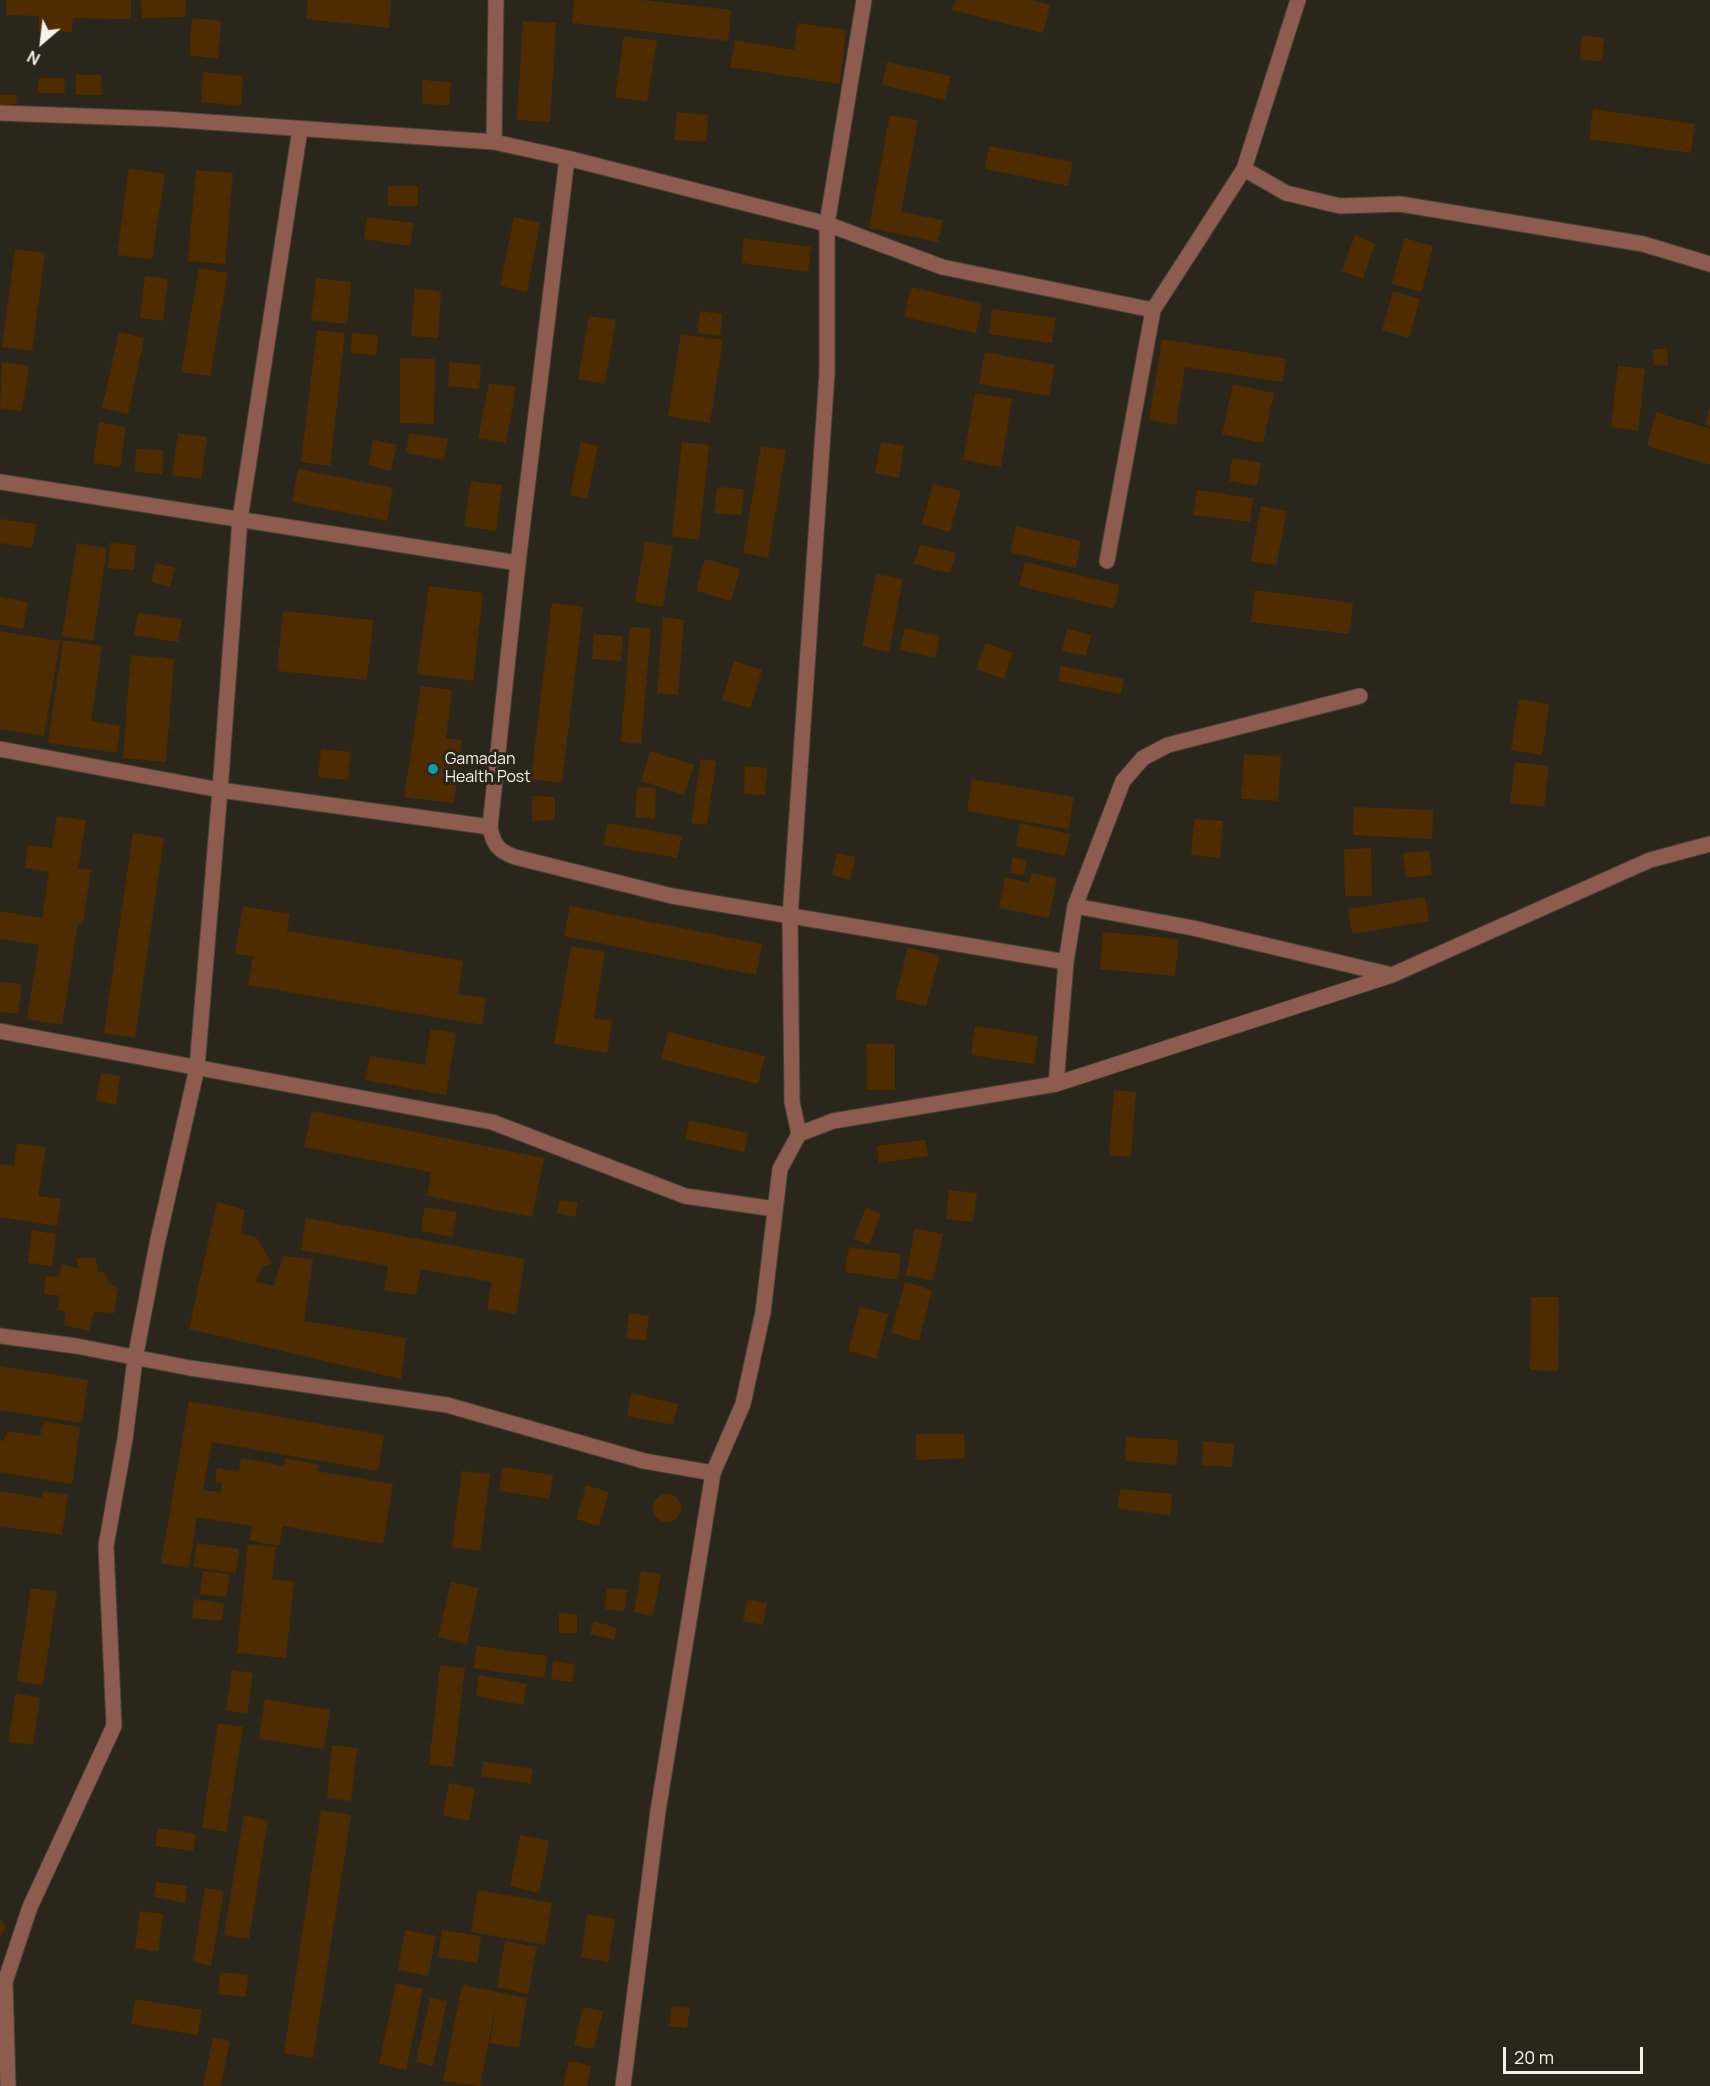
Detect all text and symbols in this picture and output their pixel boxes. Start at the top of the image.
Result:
north arrow [12,12,72,72]
text: N [23,45,44,70]
place label: Gamadan Health Post [445,750,531,788]
marker: Gamadan Health Post [426,762,440,776]
scale bar [1506,2035,1646,2073]
text: 20 m [1514,2045,1554,2069]

